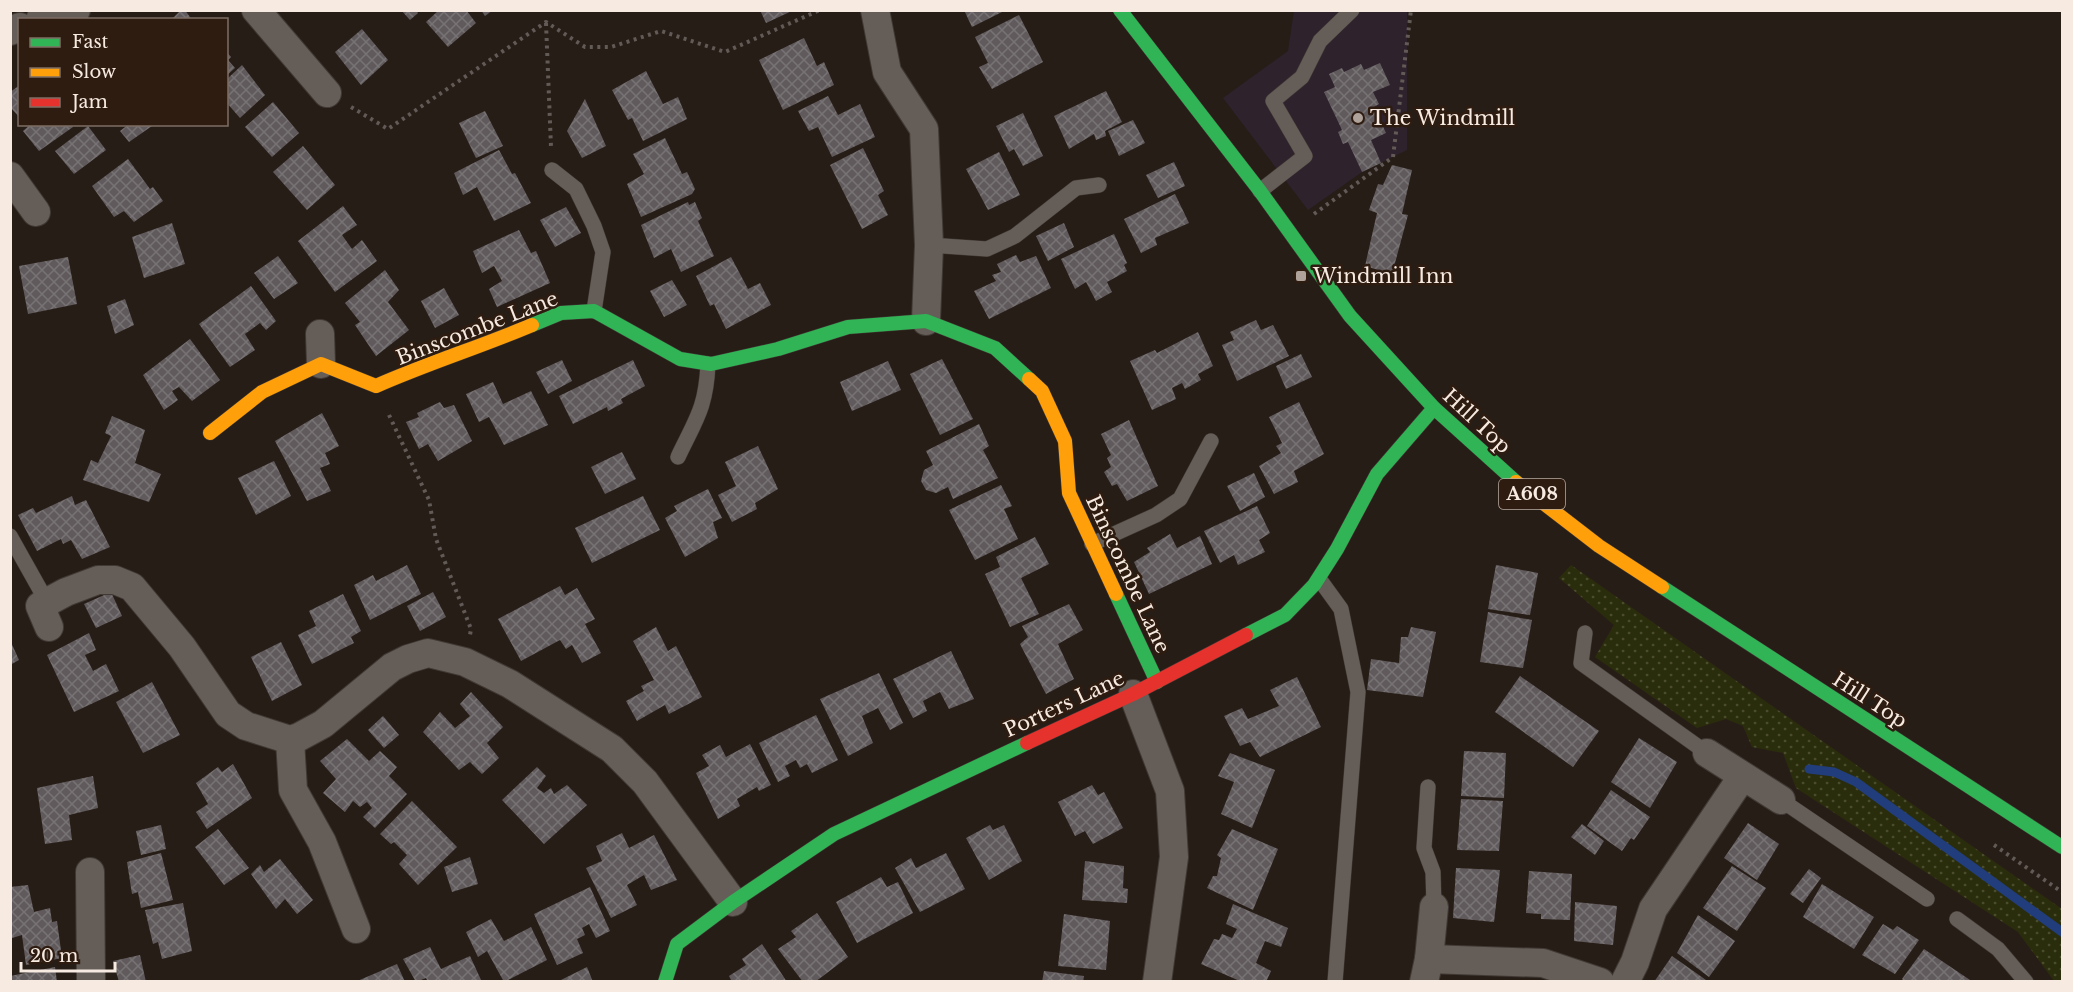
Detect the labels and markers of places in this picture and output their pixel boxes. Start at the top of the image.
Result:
place label: The Windmill [1370,106,1515,130]
marker: The Windmill [1351,111,1365,125]
place label: Windmill Inn [1312,264,1454,288]
marker: Windmill Inn [1294,269,1308,283]

